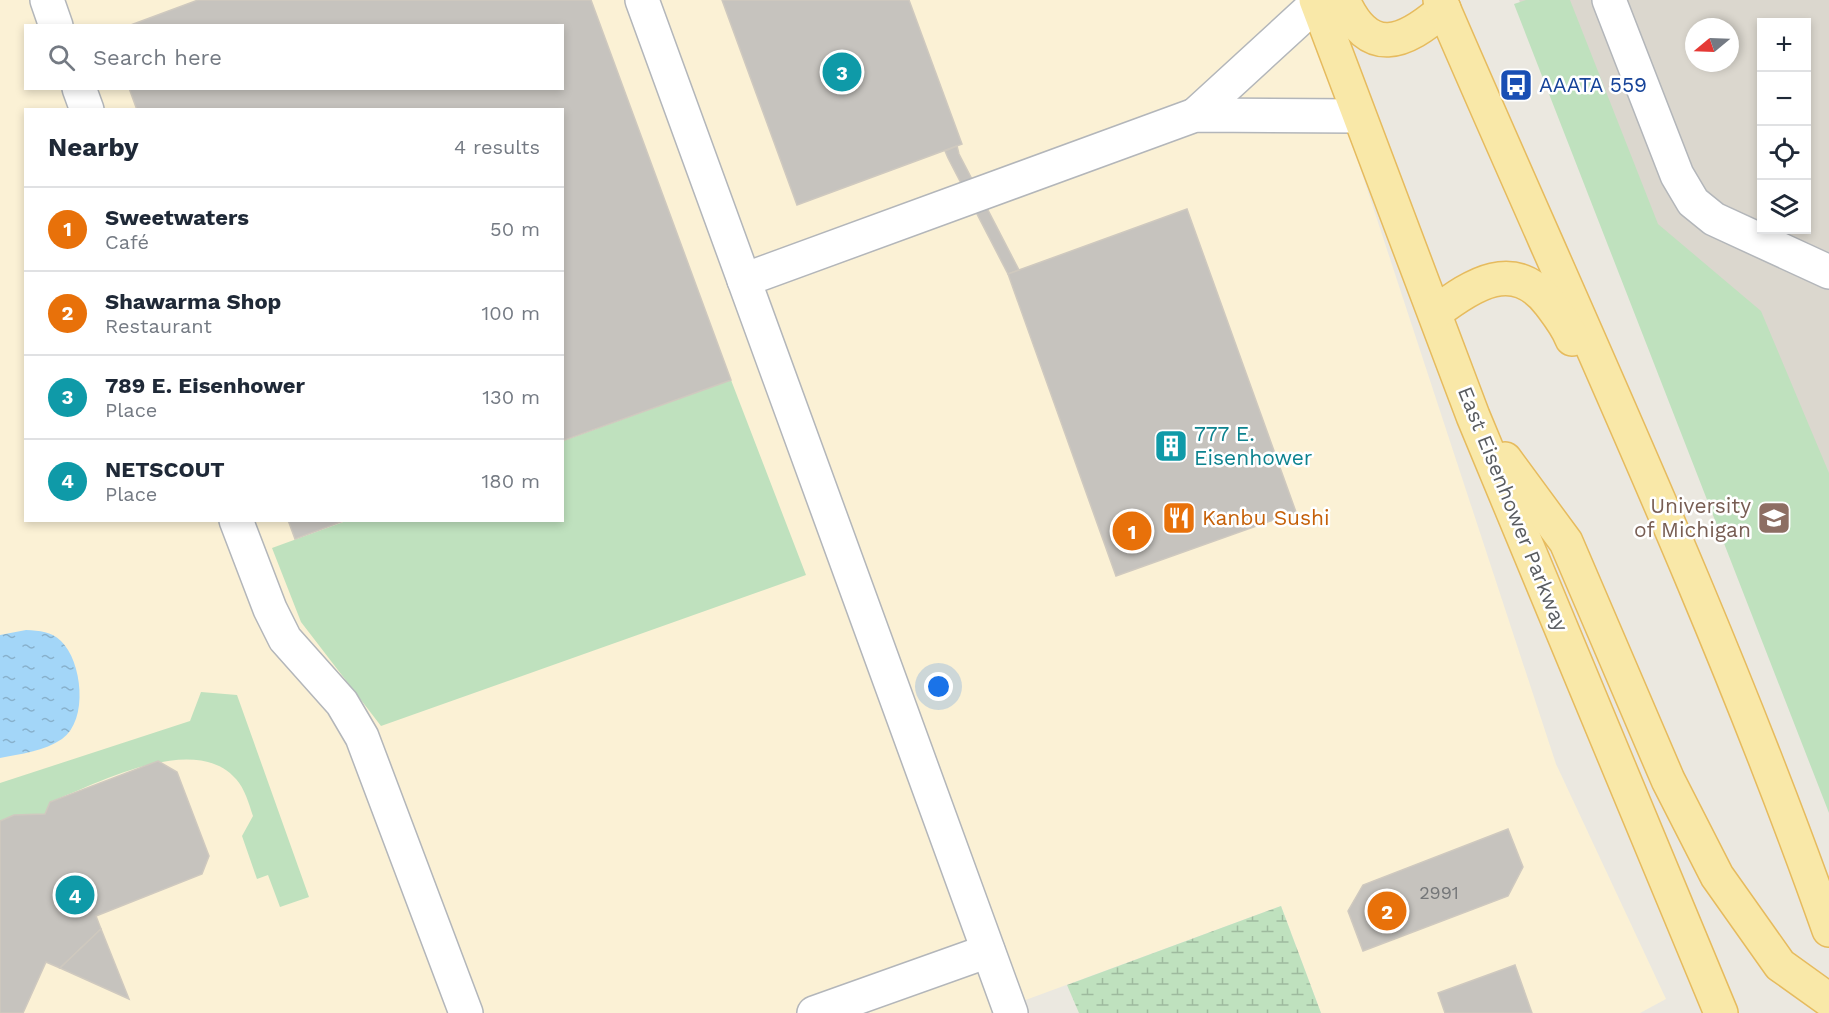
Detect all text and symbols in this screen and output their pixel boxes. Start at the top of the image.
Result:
north arrow [1685,18,1739,72]
map controls [1757,18,1811,234]
button: + [1757,18,1811,72]
search box [24,24,564,90]
icon: search [45,41,78,74]
text: Search here [93,45,222,70]
pin: 3 [822,50,862,94]
bus stop icon: AAATA 559 [1498,67,1534,103]
place label: AAATA 559 [1539,72,1647,97]
button: − [1757,72,1811,126]
button: locate [1757,126,1811,180]
text: Nearby [48,132,139,162]
text: 4 results [454,135,540,159]
button: layers [1757,180,1811,234]
text: Sweetwaters [105,205,249,230]
text: 1 [63,217,72,241]
text: 50 m [490,217,540,241]
text: Café [105,230,149,254]
text: Shawarma Shop [105,289,281,314]
text: 2 [62,301,73,325]
text: 100 m [481,301,540,325]
text: Restaurant [105,314,212,338]
text: 789 E. Eisenhower [105,373,305,398]
street label: East Eisenhower Parkway [1453,383,1574,635]
text: 3 [62,385,73,409]
text: 130 m [482,385,540,409]
text: Place [105,398,157,422]
place label: 777 E. Eisenhower [1194,421,1313,470]
building icon: 777 E. Eisenhower [1153,428,1189,464]
text: NETSCOUT [105,457,225,482]
text: 4 [61,469,74,493]
text: 180 m [482,469,540,493]
text: Place [105,482,157,506]
place label: University of Michigan [1634,493,1751,542]
restaurant icon: Kanbu Sushi [1161,500,1197,536]
school or university icon: University of Michigan [1756,500,1792,536]
place label: Kanbu Sushi [1202,505,1330,530]
pin: 1 [1112,508,1152,554]
your location [924,672,953,701]
pin: 4 [56,872,94,918]
house number: 2991 [1419,882,1459,903]
pin: 2 [1368,888,1406,934]

